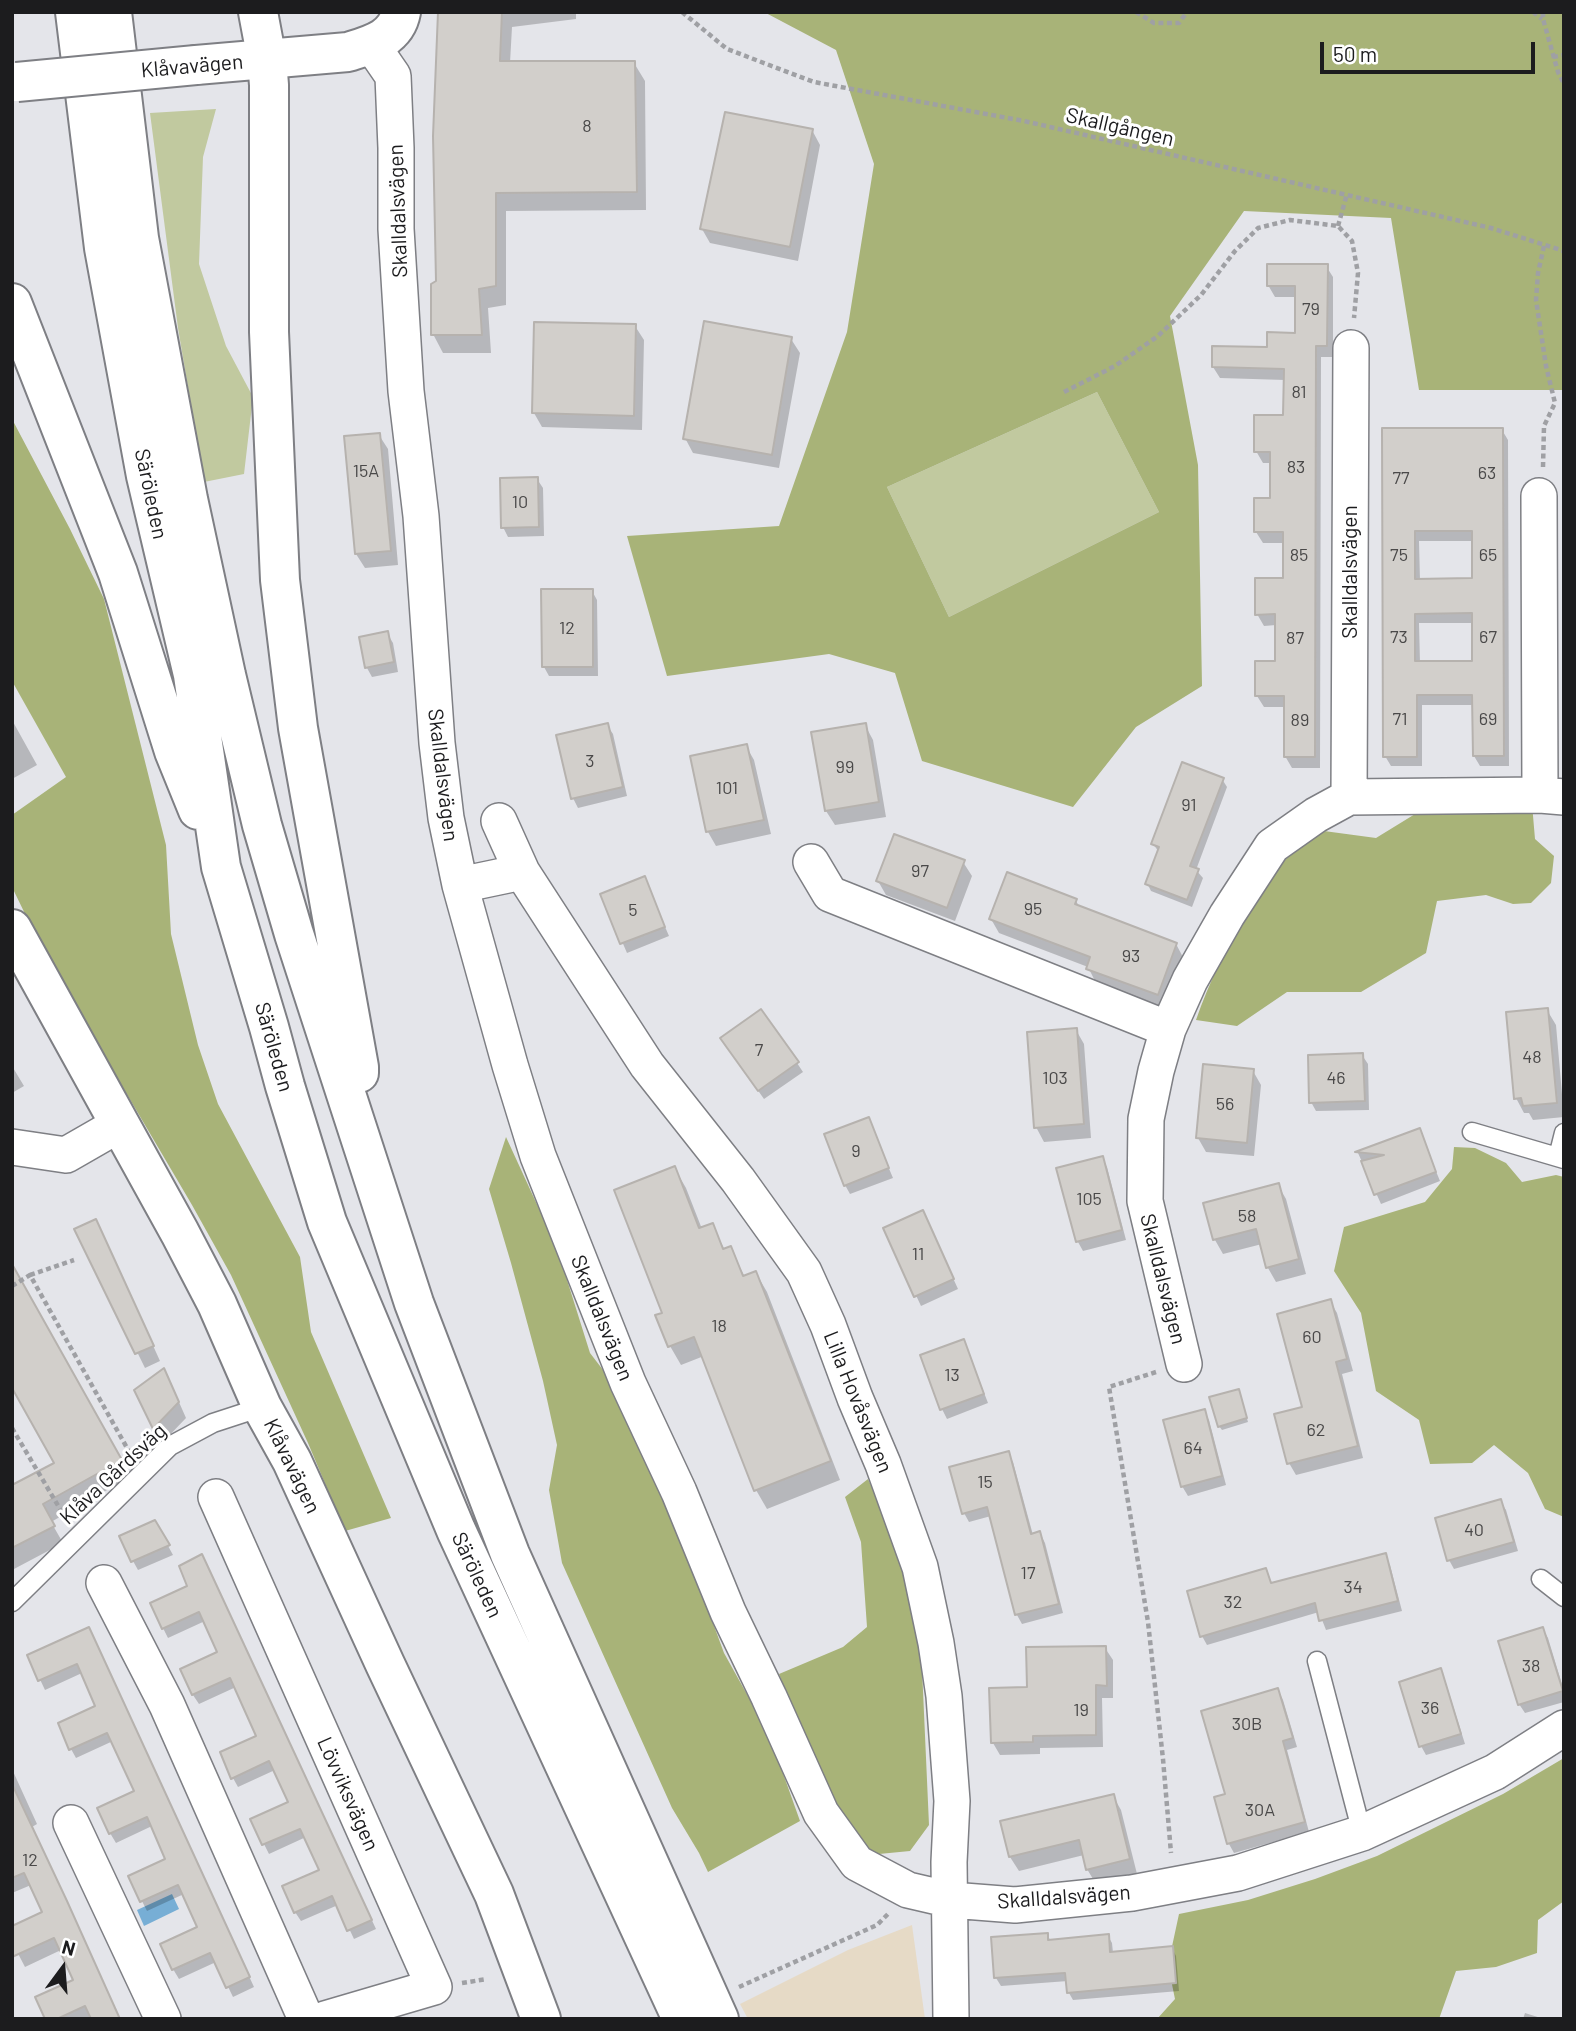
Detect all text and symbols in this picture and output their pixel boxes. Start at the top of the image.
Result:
scale bar [1324,28,1539,72]
text: 50 m [1333,41,1377,66]
street label: Klåvavägen [140,49,244,83]
street label: Skallgången [1064,102,1176,152]
house number: 8 [582,115,592,137]
street label: Skalldalsvägen [383,144,413,278]
house number: 79 [1302,298,1320,320]
house number: 81 [1291,381,1307,403]
street label: Säröleden [129,447,173,541]
house number: 83 [1287,456,1305,478]
house number: 15A [353,460,379,482]
house number: 63 [1478,462,1496,484]
house number: 77 [1392,467,1410,489]
house number: 10 [512,491,528,513]
street label: Skalldalsvägen [1337,505,1363,639]
house number: 85 [1290,544,1308,566]
house number: 75 [1390,544,1408,566]
house number: 65 [1479,544,1497,566]
house number: 12 [559,617,575,639]
house number: 73 [1390,626,1408,648]
house number: 67 [1479,626,1497,648]
house number: 87 [1286,627,1304,649]
street label: Skalldalsvägen [422,707,464,843]
house number: 71 [1393,708,1407,730]
house number: 69 [1479,708,1497,730]
house number: 89 [1291,709,1309,731]
house number: 3 [585,750,595,772]
house number: 99 [836,756,854,778]
house number: 101 [716,777,738,799]
house number: 91 [1181,794,1197,816]
house number: 97 [911,860,929,882]
house number: 95 [1024,898,1042,920]
house number: 5 [628,899,638,921]
house number: 93 [1122,945,1140,967]
street label: Säröleden [249,999,299,1095]
house number: 7 [755,1039,763,1061]
house number: 48 [1522,1046,1542,1068]
house number: 103 [1042,1067,1068,1089]
house number: 46 [1326,1067,1346,1089]
house number: 56 [1216,1093,1234,1115]
house number: 9 [851,1140,861,1162]
house number: 105 [1076,1188,1102,1210]
house number: 58 [1238,1205,1256,1227]
street label: Skalldalsvägen [1135,1211,1191,1347]
house number: 11 [912,1243,924,1265]
street label: Skalldalsvägen [565,1251,639,1385]
house number: 18 [711,1315,727,1337]
house number: 60 [1302,1326,1322,1348]
street label: Lilla Hovåsvägen [818,1327,898,1477]
house number: 13 [944,1364,960,1386]
street label: Klåvavägen [258,1414,326,1518]
street label: Klåva Gårdsväg [55,1418,171,1530]
house number: 62 [1307,1419,1325,1441]
house number: 64 [1183,1437,1203,1459]
house number: 15 [977,1471,993,1493]
house number: 40 [1464,1519,1484,1541]
street label: Säröleden [446,1528,508,1622]
house number: 17 [1021,1562,1035,1584]
house number: 34 [1343,1576,1363,1598]
house number: 32 [1224,1591,1242,1613]
house number: 38 [1522,1655,1540,1677]
house number: 36 [1421,1697,1439,1719]
house number: 19 [1073,1699,1089,1721]
house number: 30B [1232,1713,1262,1735]
street label: Lövviksvägen [312,1733,384,1855]
house number: 30A [1245,1799,1275,1821]
house number: 12 [22,1849,38,1871]
street label: Skalldalsvägen [996,1880,1132,1914]
north arrow [28,1933,98,2003]
text: N [60,1935,78,1960]

